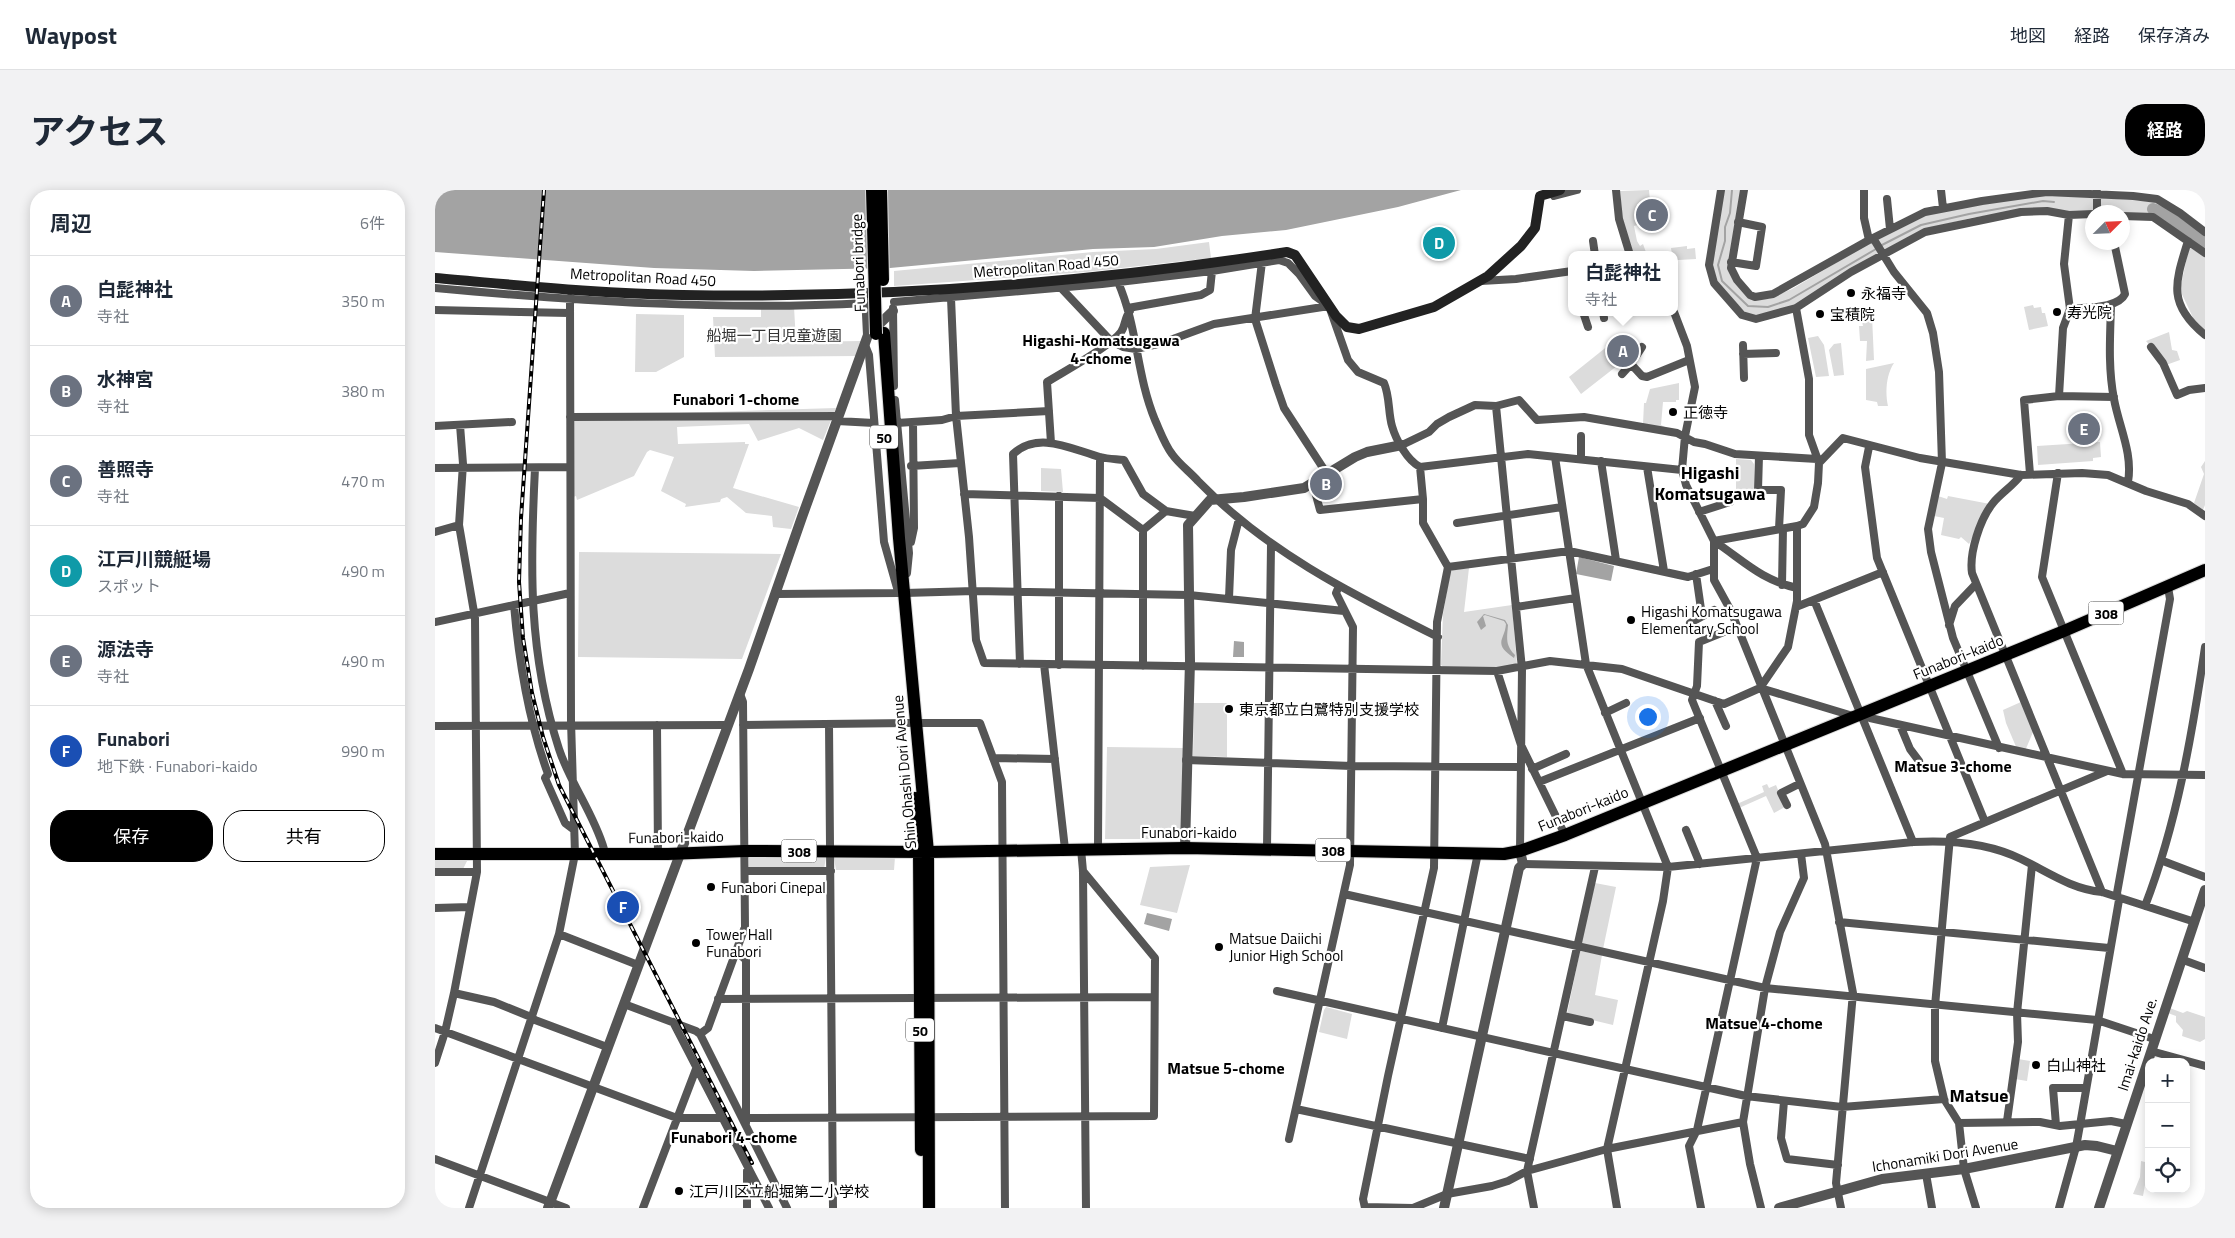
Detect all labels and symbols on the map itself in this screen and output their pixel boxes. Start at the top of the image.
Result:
pin: C [1636,196,1668,234]
north arrow [2085,205,2130,250]
street label: Funabori bridge [845,213,871,313]
pin: D [1423,224,1455,262]
street label: Metropolitan Road 450 [972,248,1120,284]
street label: Metropolitan Road 450 [570,262,716,292]
place label: 永福寺 [1861,282,1906,305]
marker: 永福寺 [1845,287,1857,299]
place label: 寿光院 [2067,301,2112,324]
place label: 宝積院 [1830,303,1875,326]
marker: 寿光院 [2051,306,2063,318]
marker: 宝積院 [1814,308,1826,320]
park label: 船堀一丁目児童遊園 [706,324,842,347]
district label: Higashi-Komatsugawa 4-chome [1022,328,1180,370]
pin: A [1607,332,1639,370]
district label: Funabori 1-chome [673,387,799,411]
place label: 正徳寺 [1683,401,1728,424]
marker: 正徳寺 [1667,406,1679,418]
pin: E [2068,410,2100,448]
road number: 50 [870,426,898,448]
district label: Higashi Komatsugawa [1654,459,1766,507]
pin: B [1310,465,1342,503]
place label: Higashi Komatsugawa Elementary School [1641,600,1782,640]
road number: 308 [2089,602,2123,624]
marker: Higashi Komatsugawa Elementary School [1625,614,1637,626]
street label: Funabori-kaido [1909,628,2007,686]
street label: Shin Ohashi Dori Avenue [886,694,922,850]
place label: 東京都立白鷺特別支援学校 [1239,698,1419,721]
marker: 東京都立白鷺特別支援学校 [1223,703,1235,715]
your location [1635,704,1661,730]
district label: Matsue 3-chome [1894,754,2012,778]
street label: Funabori-kaido [1534,780,1632,838]
street label: Funabori-kaido [1141,821,1237,844]
street label: Funabori-kaido [628,825,724,849]
road number: 308 [1315,838,1351,862]
road number: 308 [781,839,817,862]
place label: Funabori Cinepal [721,876,826,899]
marker: Funabori Cinepal [705,881,717,893]
pin: F [607,888,639,926]
place label: Tower Hall Funabori [706,923,772,963]
place label: Matsue Daiichi Junior High School [1229,927,1344,967]
marker: Tower Hall Funabori [690,937,702,949]
marker: Matsue Daiichi Junior High School [1213,941,1225,953]
street label: Imai-kaido Ave. [2111,994,2163,1094]
district label: Matsue 4-chome [1705,1011,1823,1035]
road number: 50 [906,1018,934,1042]
place label: 白山神社 [2046,1054,2106,1077]
district label: Matsue 5-chome [1167,1056,1285,1080]
marker: 白山神社 [2030,1059,2042,1071]
district label: Matsue [1950,1082,2008,1109]
district label: Funabori 4-chome [671,1125,797,1149]
street label: Ichonamiki Dori Avenue [1870,1132,2020,1178]
place label: 江戸川区立船堀第二小学校 [689,1180,869,1203]
marker: 江戸川区立船堀第二小学校 [673,1185,685,1197]

